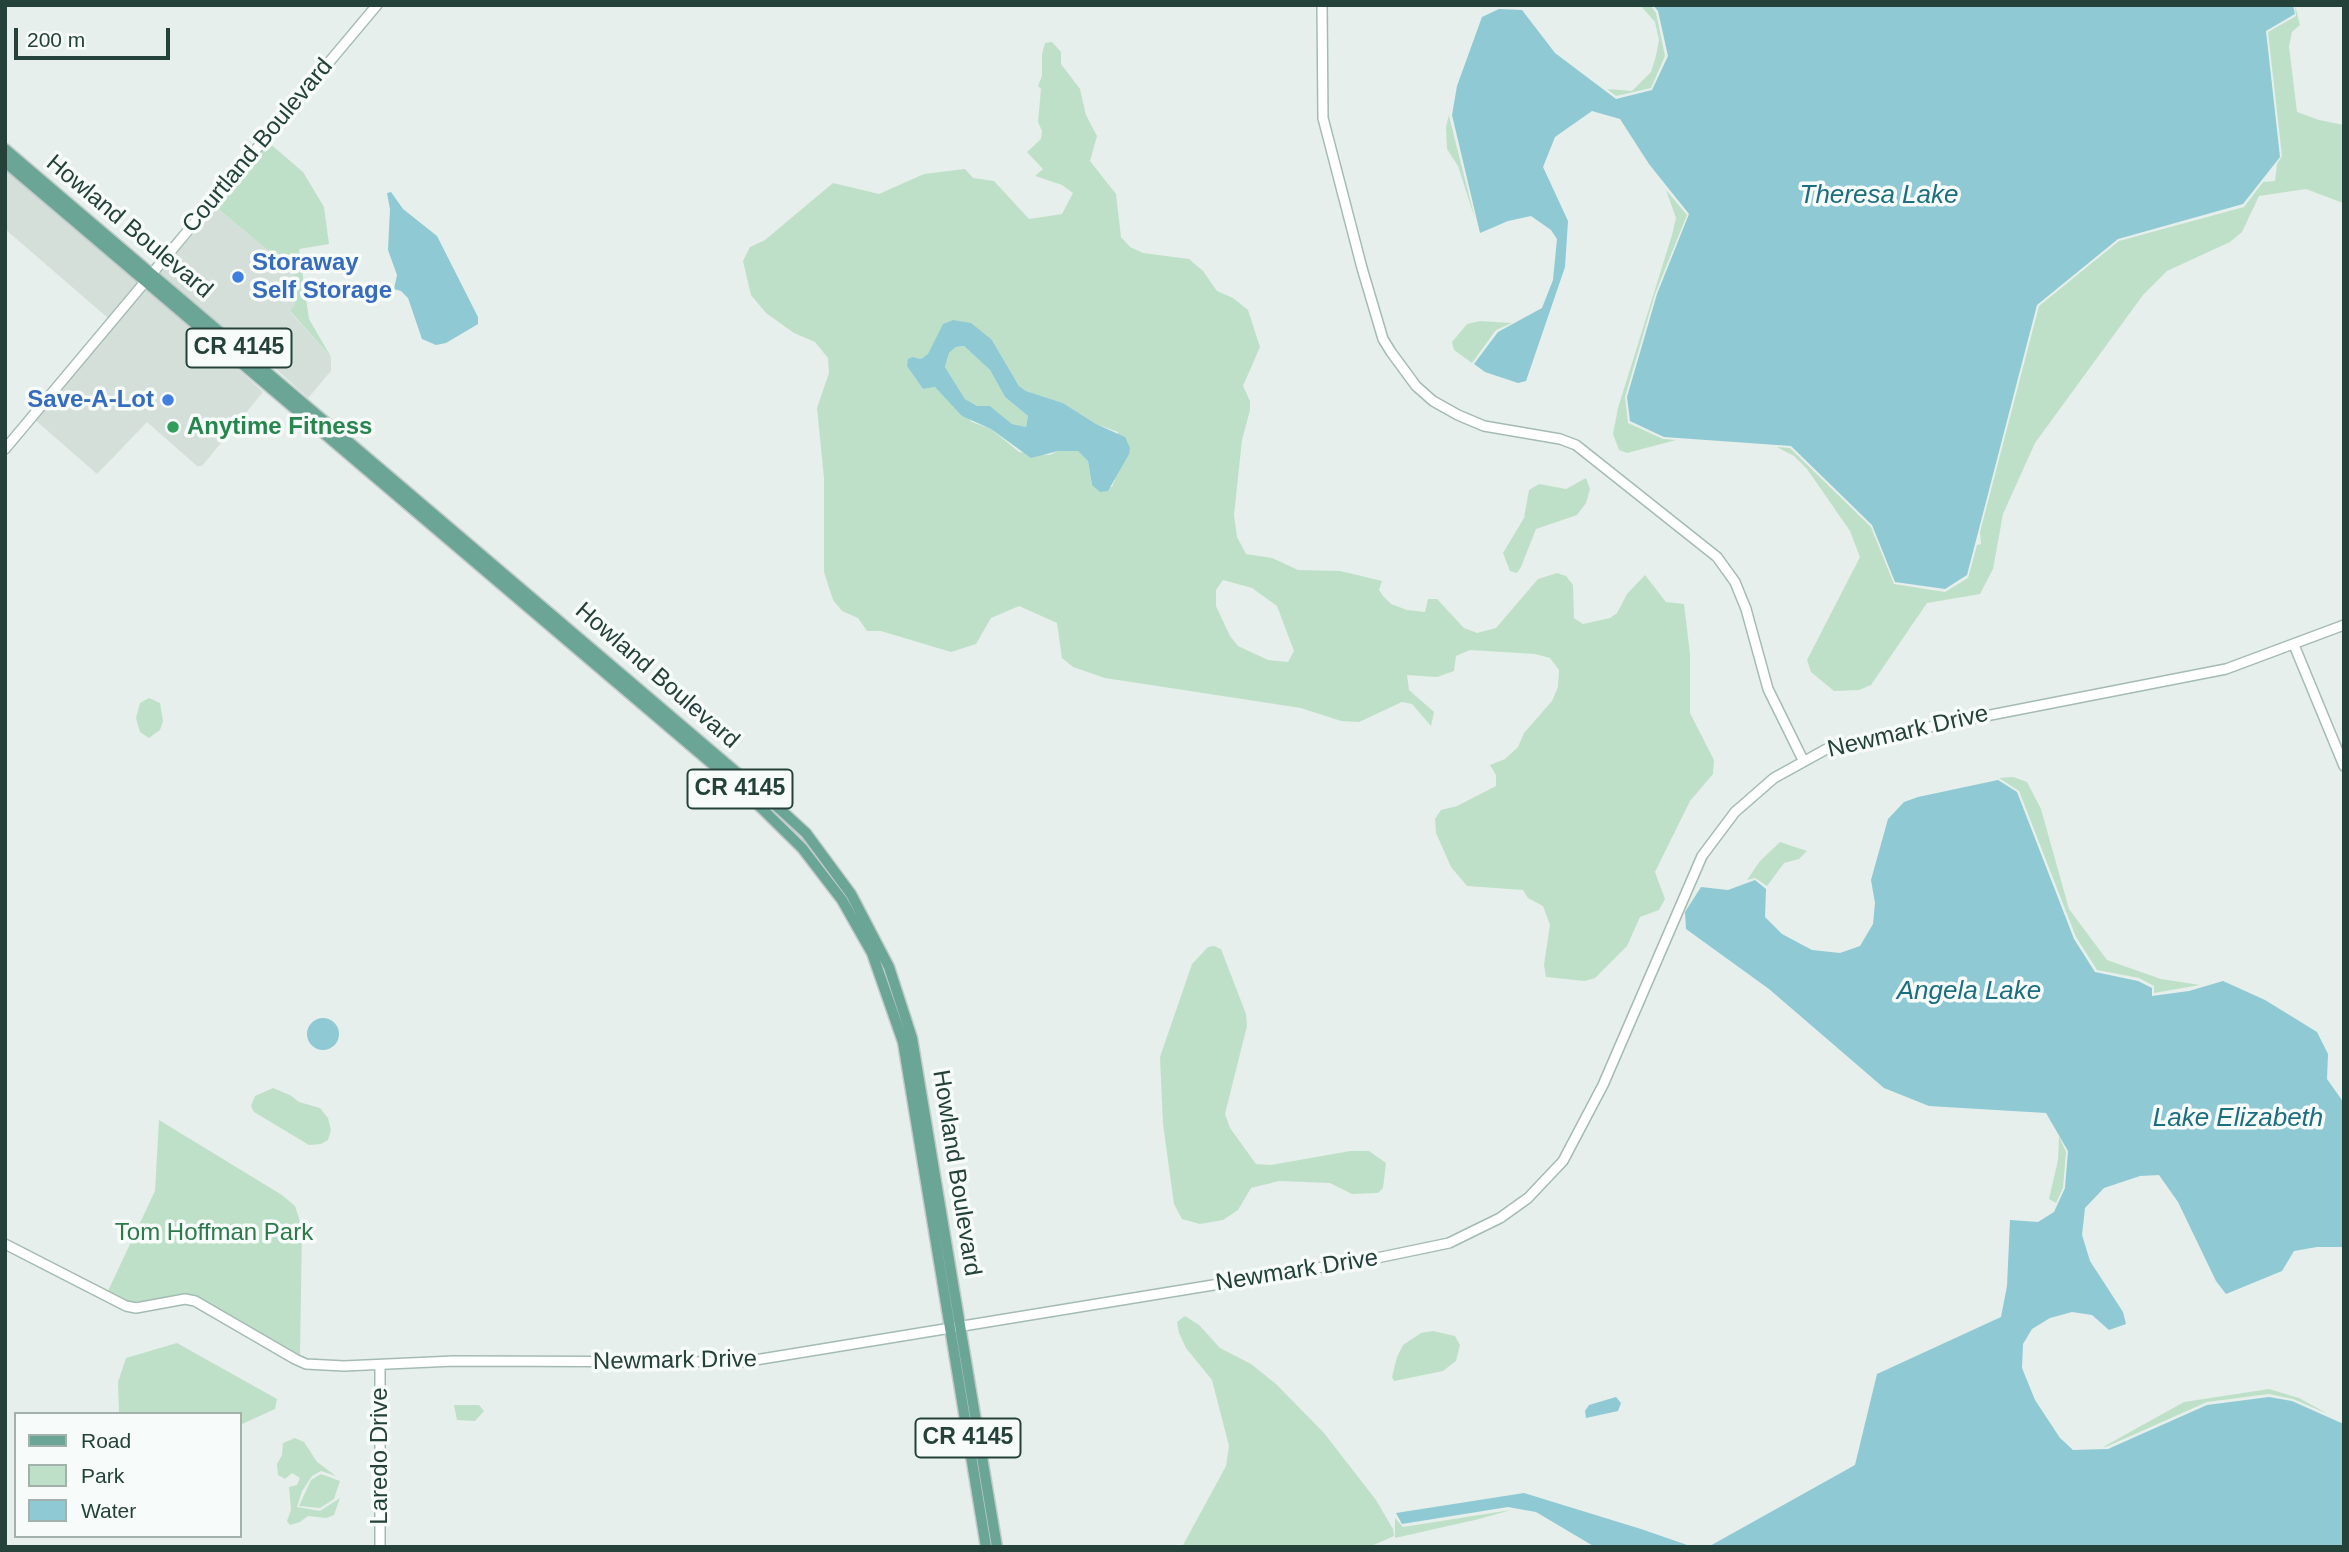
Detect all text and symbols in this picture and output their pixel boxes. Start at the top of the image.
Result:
scale bar [18,14,173,58]
text: 200 m [27,28,85,51]
street label: Courtland Boulevard [177,53,339,239]
street label: Howland Boulevard [40,149,218,305]
water label: Theresa Lake [1800,180,1958,212]
place label: Storaway Self Storage [252,249,392,305]
marker: Storaway Self Storage [230,269,246,285]
road number: CR 4145 [187,328,292,368]
place label: Save-A-Lot [27,386,154,414]
marker: Save-A-Lot [160,392,176,408]
place label: Anytime Fitness [187,413,372,441]
marker: Anytime Fitness [165,419,181,435]
street label: Howland Boulevard [569,597,745,755]
street label: Newmark Drive [1825,700,1991,764]
road number: CR 4145 [688,769,792,808]
water label: Angela Lake [1897,976,2041,1008]
street label: Howland Boulevard [925,1068,987,1278]
water label: Lake Elizabeth [2153,1103,2323,1135]
park label: Tom Hoffman Park [115,1219,313,1247]
street label: Newmark Drive [1214,1244,1380,1298]
street label: Newmark Drive [593,1345,757,1377]
street label: Laredo Drive [366,1387,394,1525]
legend [14,1412,242,1538]
road number: CR 4145 [916,1418,1020,1457]
text: Road [81,1429,131,1452]
text: Park [81,1464,124,1487]
text: Water [81,1499,136,1522]

